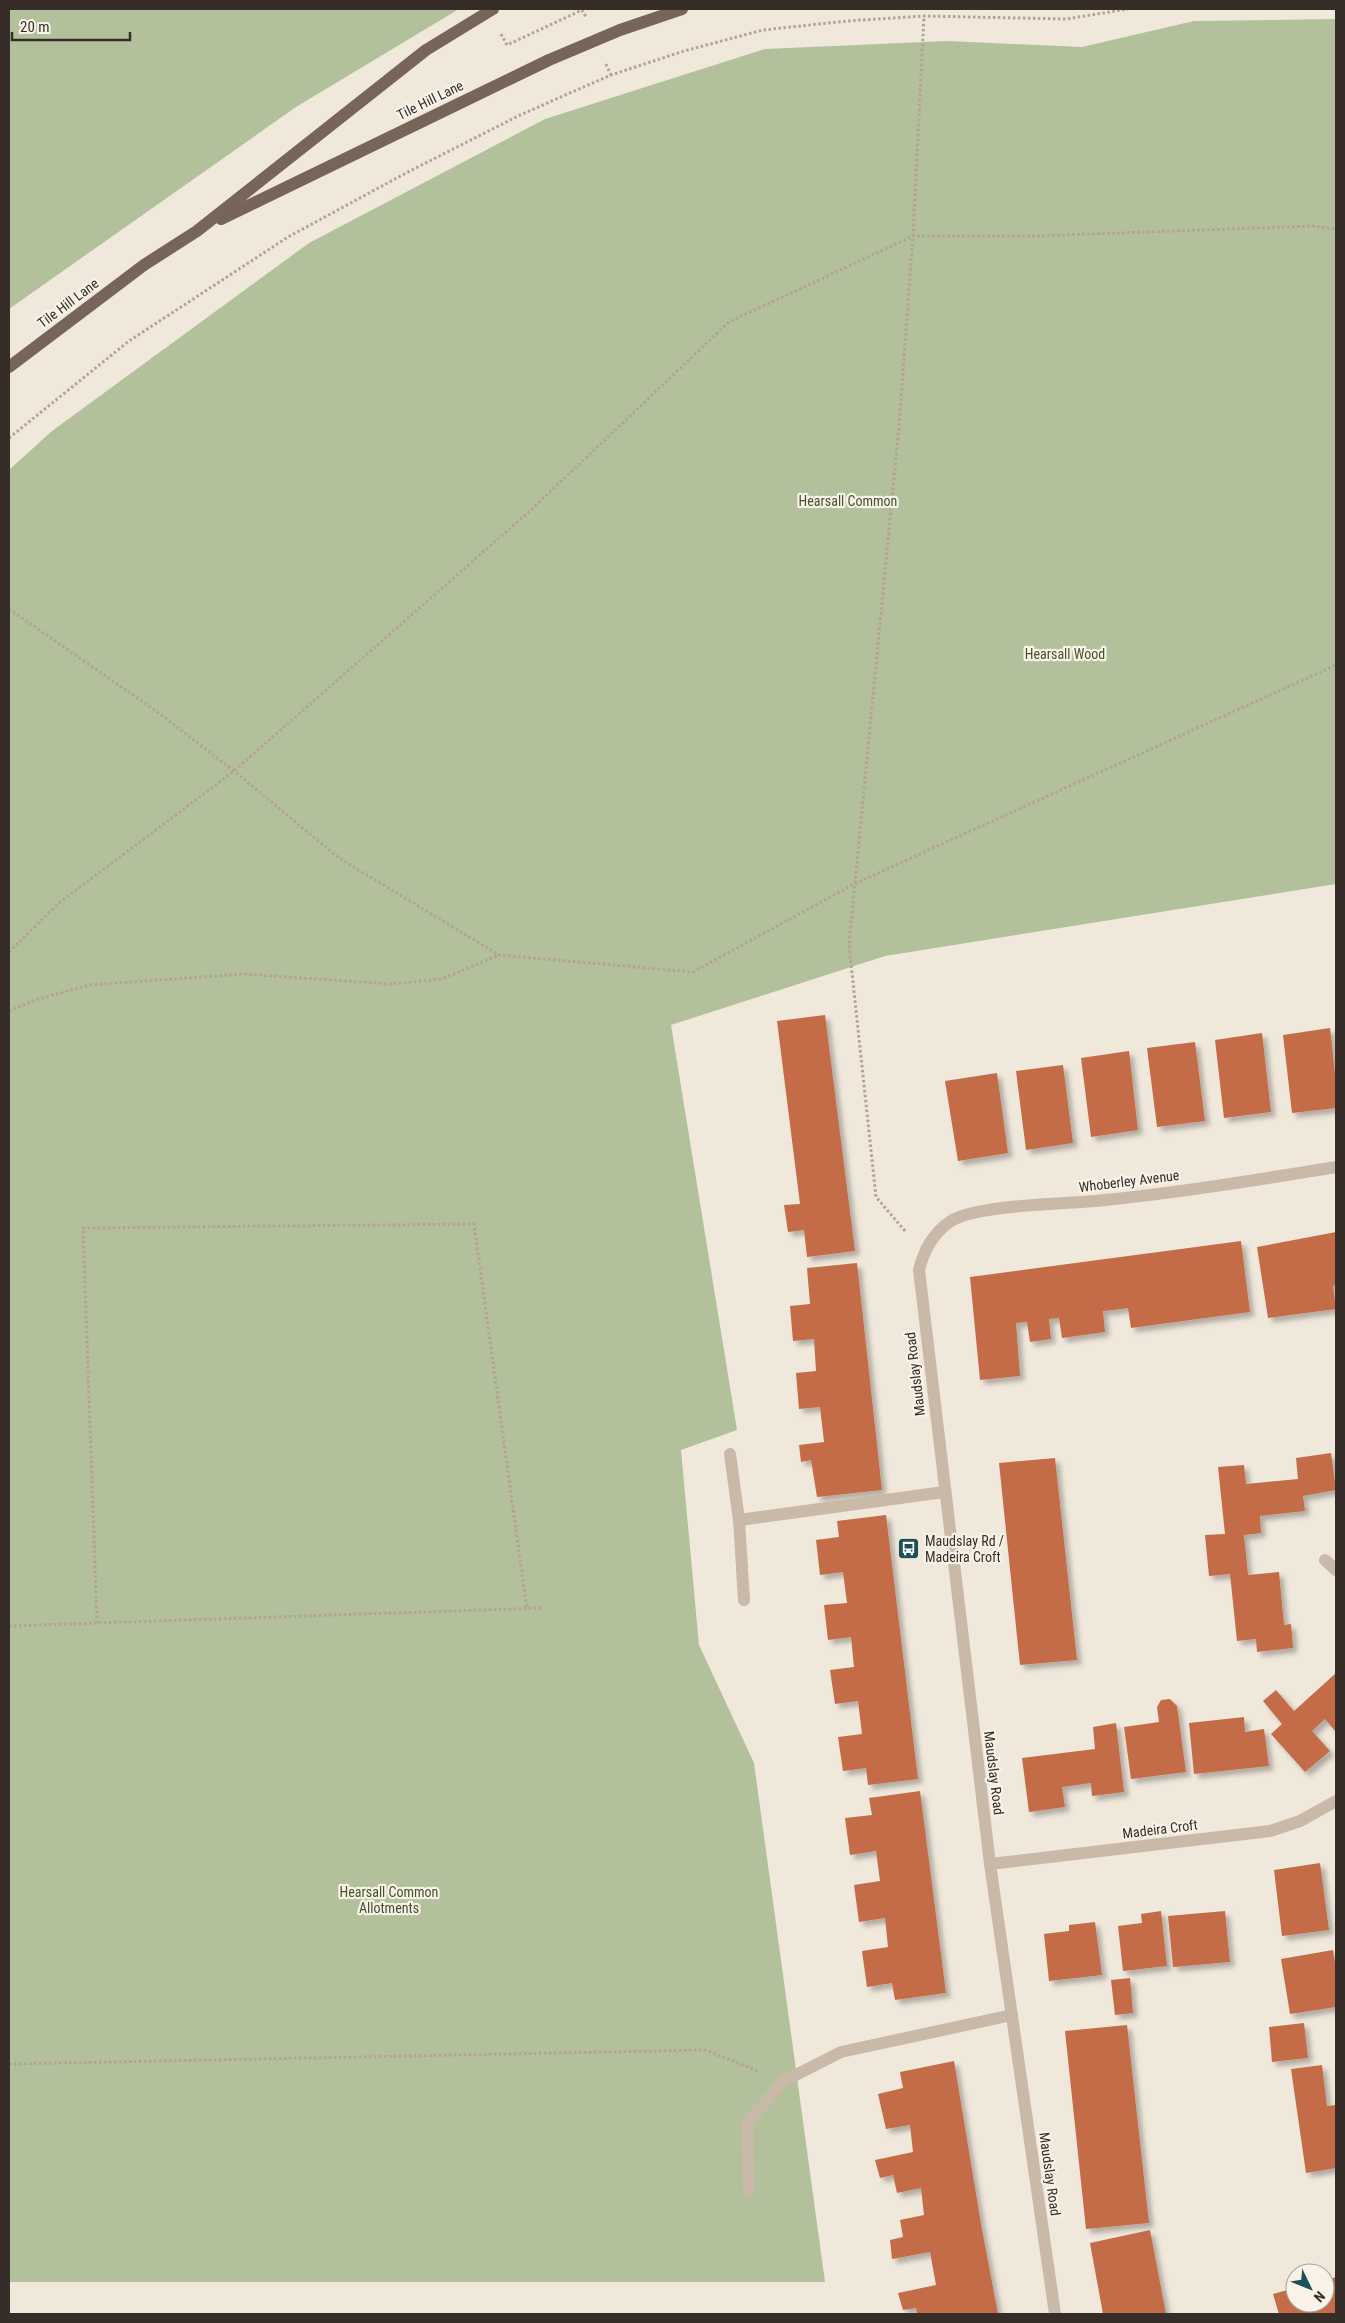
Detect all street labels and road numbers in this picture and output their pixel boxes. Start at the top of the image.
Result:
street label: Tile Hill Lane [394,77,466,123]
street label: Tile Hill Lane [35,275,102,331]
street label: Whoberley Avenue [1078,1167,1181,1195]
street label: Maudslay Road [902,1331,928,1417]
street label: Maudslay Road [981,1730,1007,1816]
street label: Madeira Croft [1122,1816,1198,1842]
street label: Maudslay Road [1036,2131,1064,2217]

